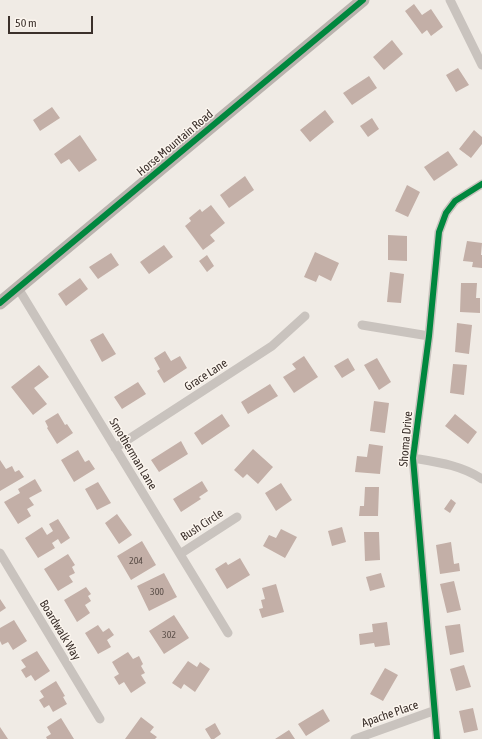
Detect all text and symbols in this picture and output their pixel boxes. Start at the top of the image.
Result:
scale bar [10,8,95,34]
text: 50 m [15,16,37,30]
street label: Horse Mountain Road [134,107,216,179]
street label: Grace Lane [182,356,230,394]
street label: Shoma Drive [396,411,416,467]
street label: Smotherman Lane [106,416,160,492]
street label: Bush Circle [178,506,226,544]
house number: 204 [129,555,143,567]
house number: 300 [150,586,164,598]
street label: Boardwalk Way [36,597,84,663]
house number: 302 [162,629,176,641]
street label: Apache Place [360,698,420,730]

